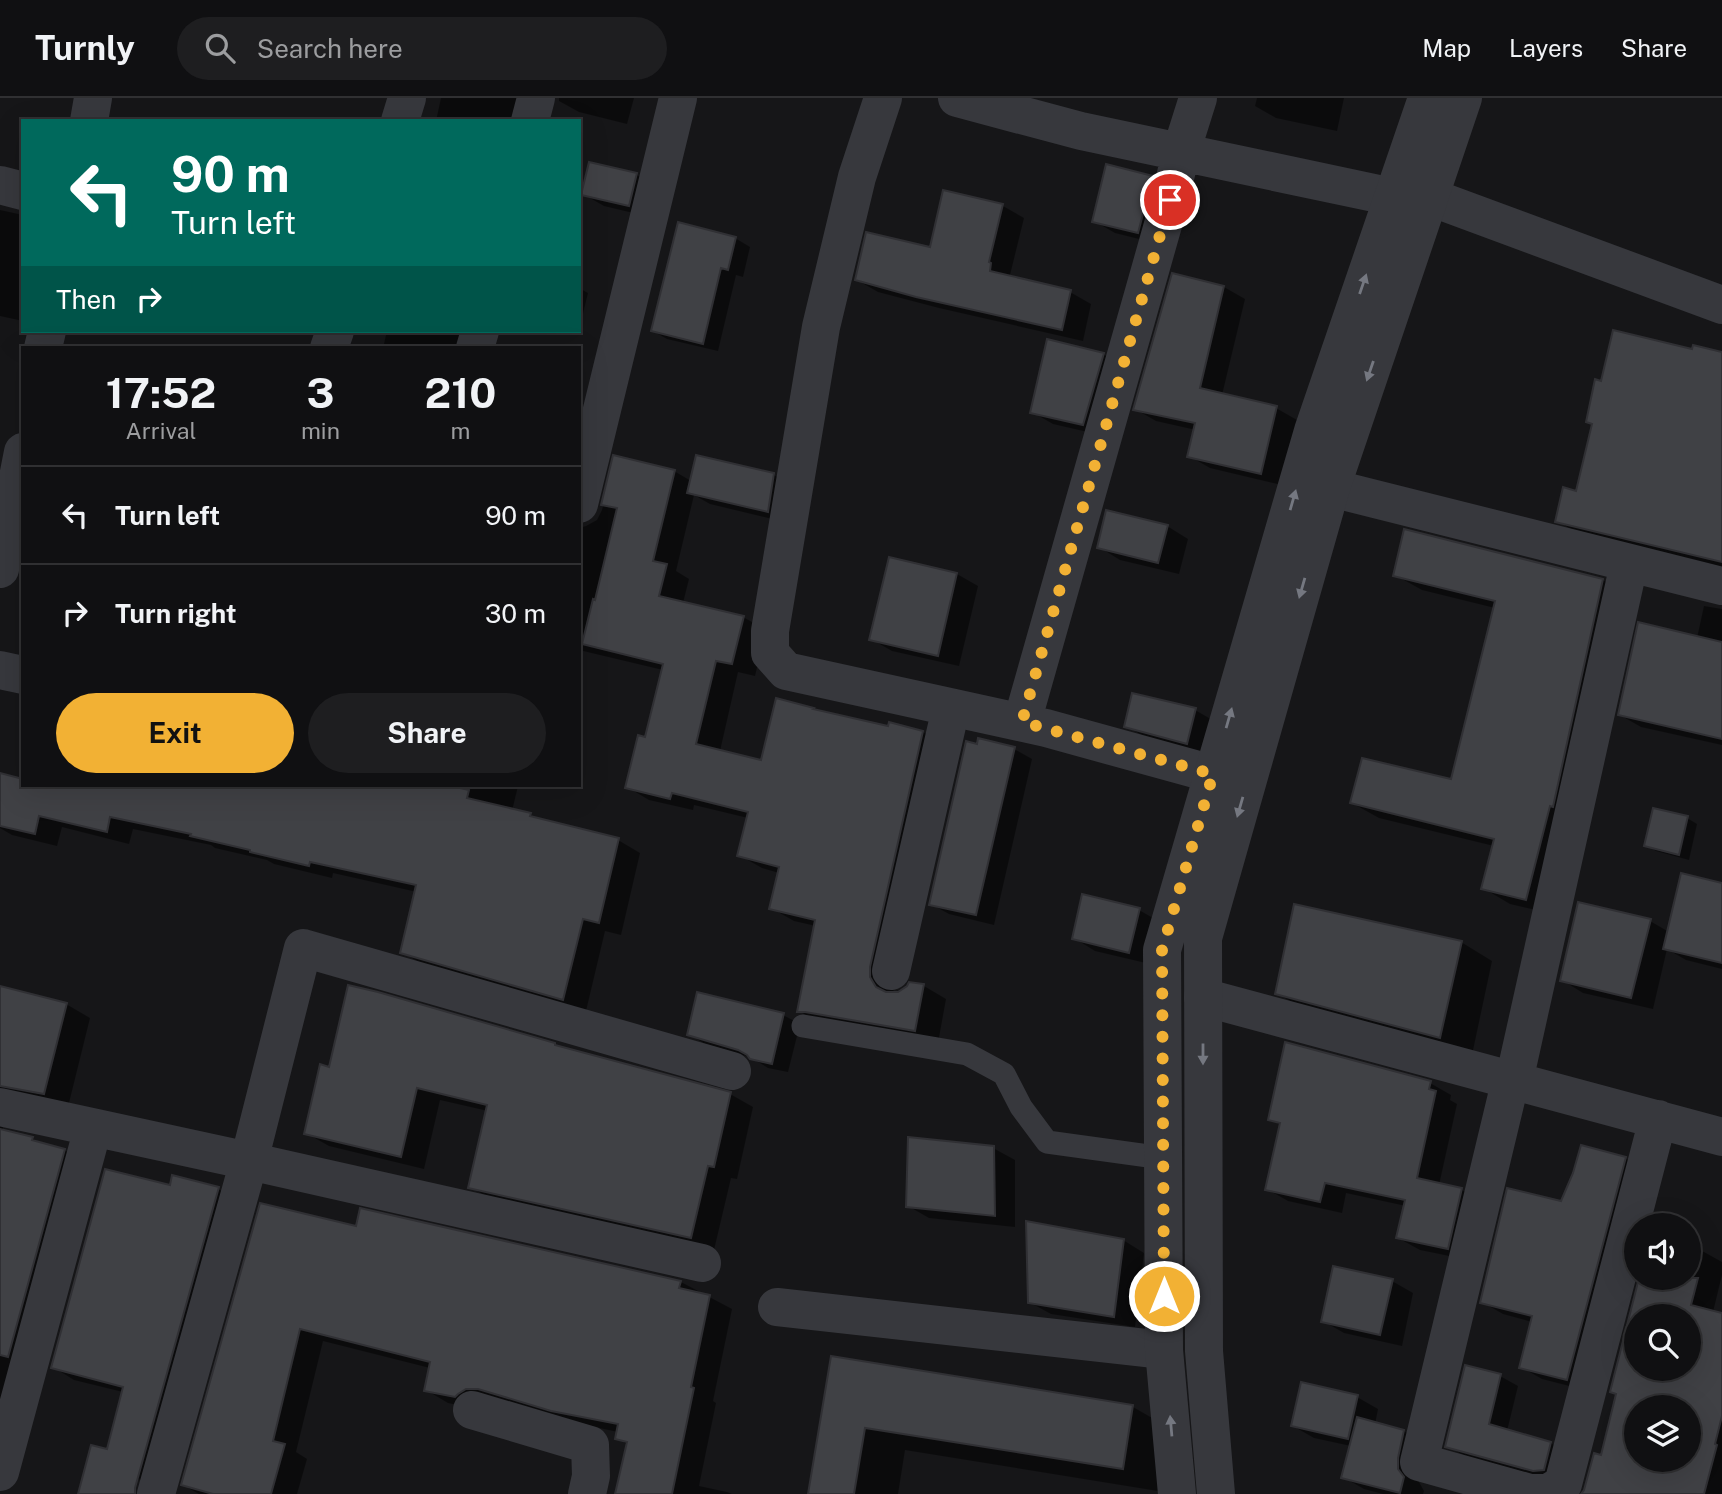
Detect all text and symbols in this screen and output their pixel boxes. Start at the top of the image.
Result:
search box [177,17,667,80]
text: Turnly [35,29,135,67]
icon: search [201,29,239,67]
text: Search here [257,33,403,64]
text: Map [1422,34,1471,62]
text: Layers [1509,34,1583,62]
text: Share [1621,34,1687,62]
text: 90 m [171,145,290,203]
icon: left [56,147,147,238]
pin [1140,170,1200,230]
icon: arrive [1151,181,1189,219]
text: Turn left [171,204,296,241]
one-way arrow [1359,273,1369,294]
icon: right [130,280,168,318]
text: Then [56,284,116,315]
one-way arrow [1364,361,1375,382]
text: 17:52 [106,368,216,417]
text: 3 [306,368,334,417]
text: 210 [425,368,496,417]
text: Arrival [125,417,196,444]
text: min [301,417,340,444]
text: m [451,417,470,444]
one-way arrow [1288,489,1299,511]
icon: left [56,496,94,534]
text: Turn left [115,500,220,531]
text: 90 m [485,500,546,531]
one-way arrow [1297,578,1307,599]
icon: right [56,594,94,632]
text: Turn right [115,598,237,629]
text: 30 m [485,598,546,629]
button: Exit [56,693,294,773]
button: Share [308,693,546,773]
one-way arrow [1225,708,1235,729]
one-way arrow [1235,797,1245,818]
one-way arrow [1197,1043,1209,1065]
map controls [1624,1213,1701,1472]
button: sound [1624,1213,1701,1290]
position arrow [1127,1259,1201,1333]
button: search [1624,1304,1701,1381]
button: layers [1624,1395,1701,1472]
one-way arrow [1165,1415,1176,1437]

